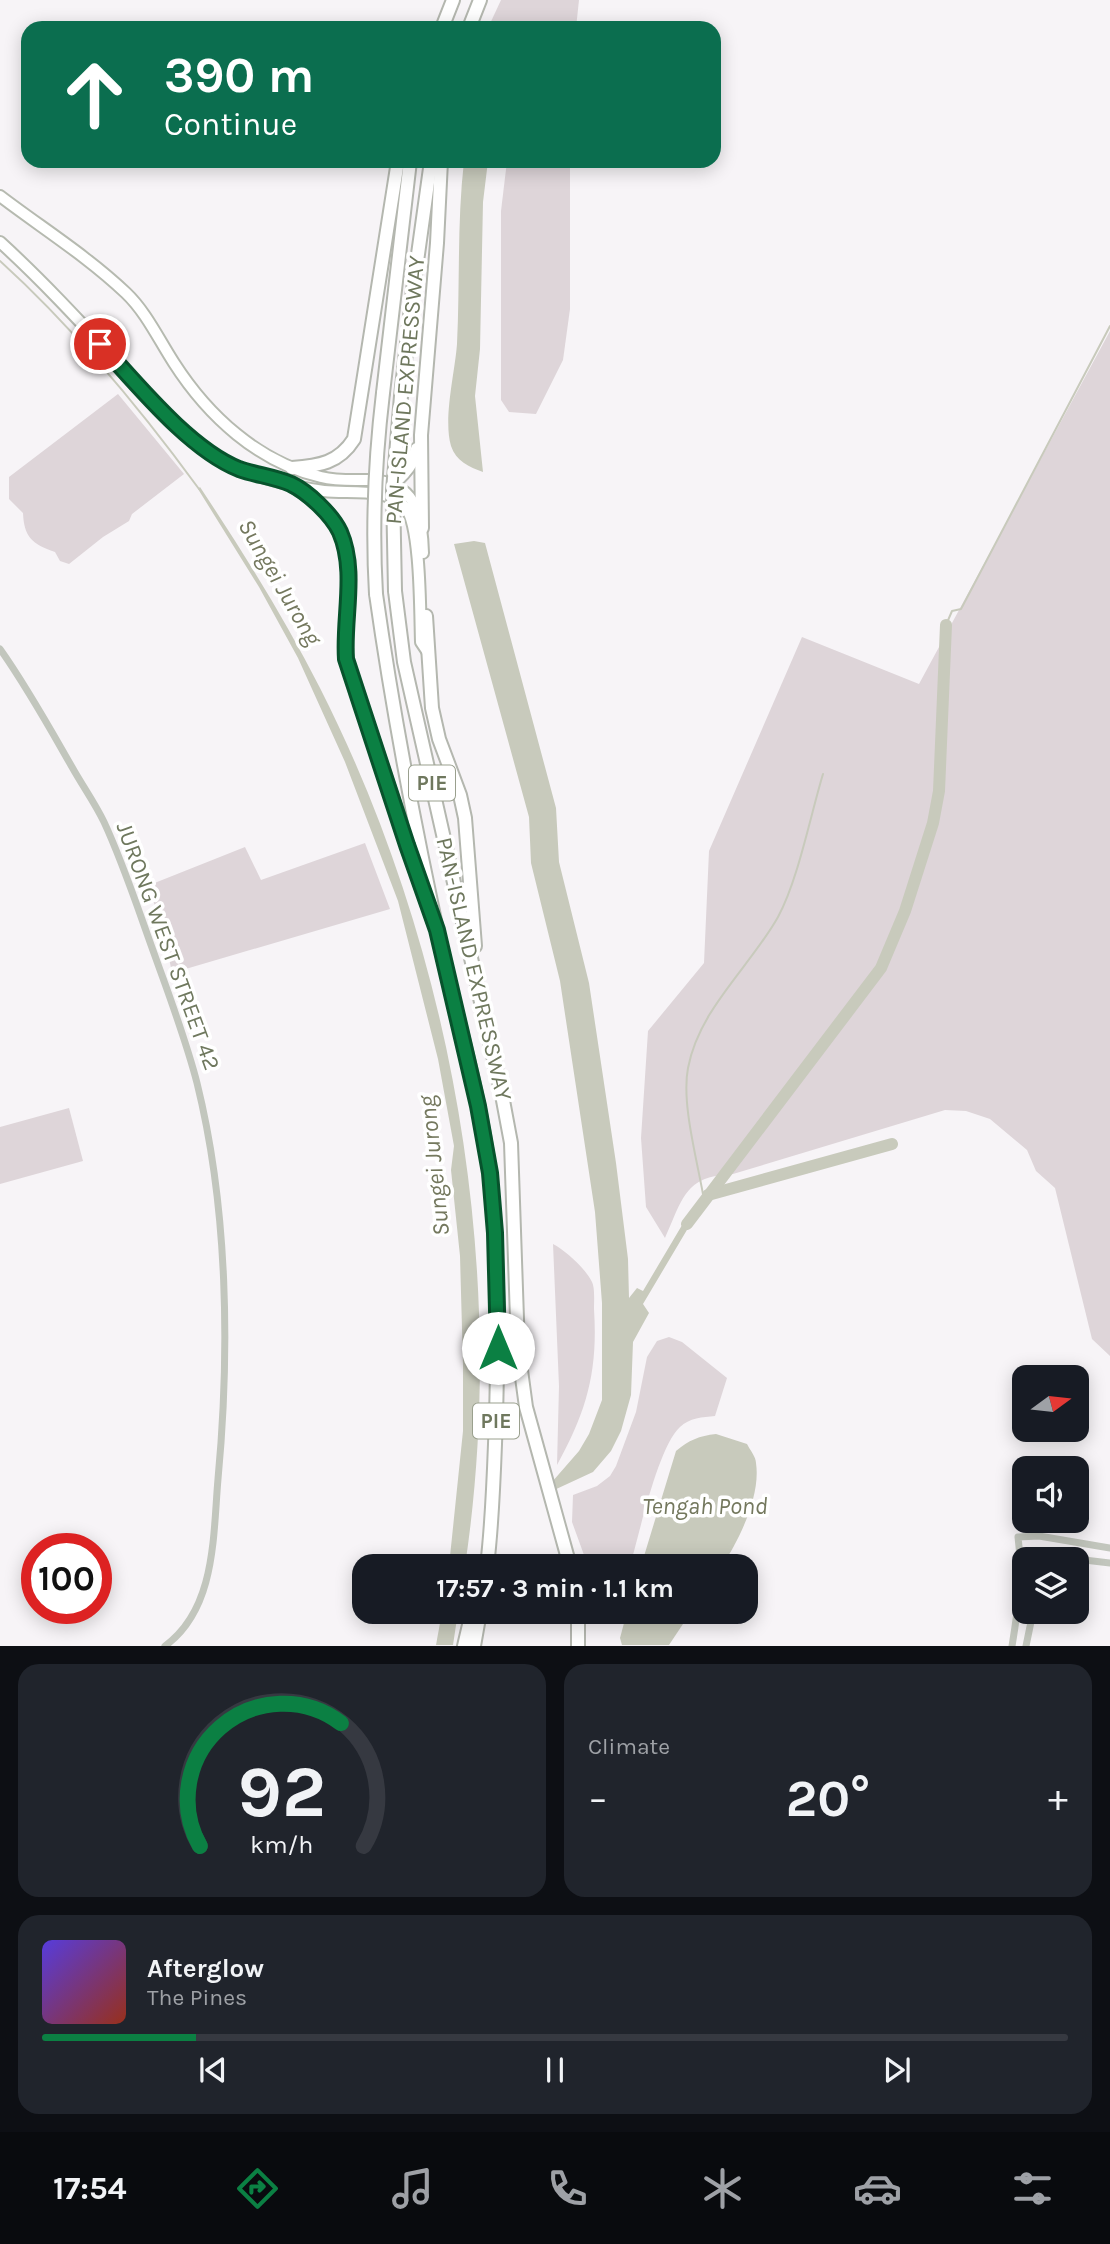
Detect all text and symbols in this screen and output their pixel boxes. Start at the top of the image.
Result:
text: 390 m [164,47,314,104]
icon: ahead [49,49,140,140]
text: Continue [164,106,297,143]
street label: PAN-ISLAND EXPRESSWAY [380,254,430,526]
pin [70,314,130,374]
icon: arrive [81,325,119,363]
water label: Sungei Jurong [233,514,328,651]
road number: PIE [409,766,455,800]
street label: JURONG WEST STREET 42 [110,818,226,1074]
street label: PAN-ISLAND EXPRESSWAY [431,835,518,1104]
water label: Sungei Jurong [413,1094,455,1238]
position arrow [461,1311,535,1385]
north arrow [1012,1365,1088,1442]
map controls [1012,1365,1089,1624]
road number: PIE [473,1404,519,1438]
button: sound [1012,1456,1089,1533]
water label: Tengah Pond [642,1492,768,1520]
speed limit sign: 100 [21,1533,112,1624]
button: layers [1012,1547,1089,1624]
text: 17:57 · 3 min · 1.1 km [436,1573,674,1604]
text: Climate [588,1733,670,1760]
text: 92 [238,1750,326,1835]
text: 20° [786,1768,870,1829]
text: − [588,1776,608,1821]
text: + [1048,1776,1068,1821]
text: km/h [250,1830,314,1859]
text: Afterglow [147,1953,264,1984]
text: The Pines [147,1984,247,2011]
icon: previous [194,2051,232,2089]
icon: pause [536,2051,574,2089]
icon: next [878,2051,916,2089]
icon: directions [233,2164,282,2213]
icon: music [388,2164,437,2213]
icon: phone [543,2164,592,2213]
icon: climate [698,2164,747,2213]
icon: car [853,2164,902,2213]
icon: filters [1008,2164,1057,2213]
text: 17:54 [53,2170,127,2207]

